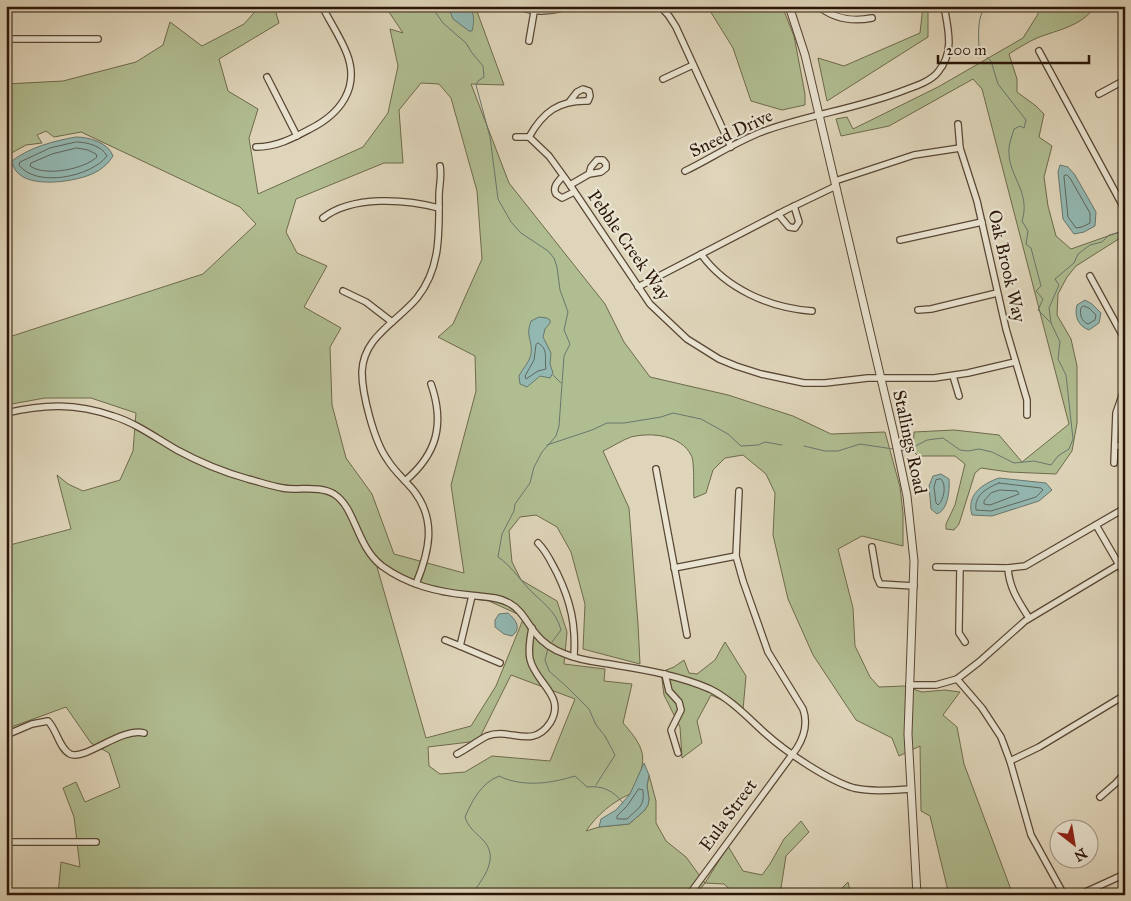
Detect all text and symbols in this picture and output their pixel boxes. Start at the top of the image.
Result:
scale bar [938,32,1090,64]
text: 200 m [946,41,987,59]
street label: Sneed Drive [686,104,776,162]
street label: Pebble Creek Way [583,186,675,305]
street label: Oak Brook Way [983,208,1031,325]
street label: Stallings Road [887,388,932,496]
street label: Eula Street [695,774,762,855]
north arrow [1048,818,1098,868]
text: N [1071,844,1090,865]

